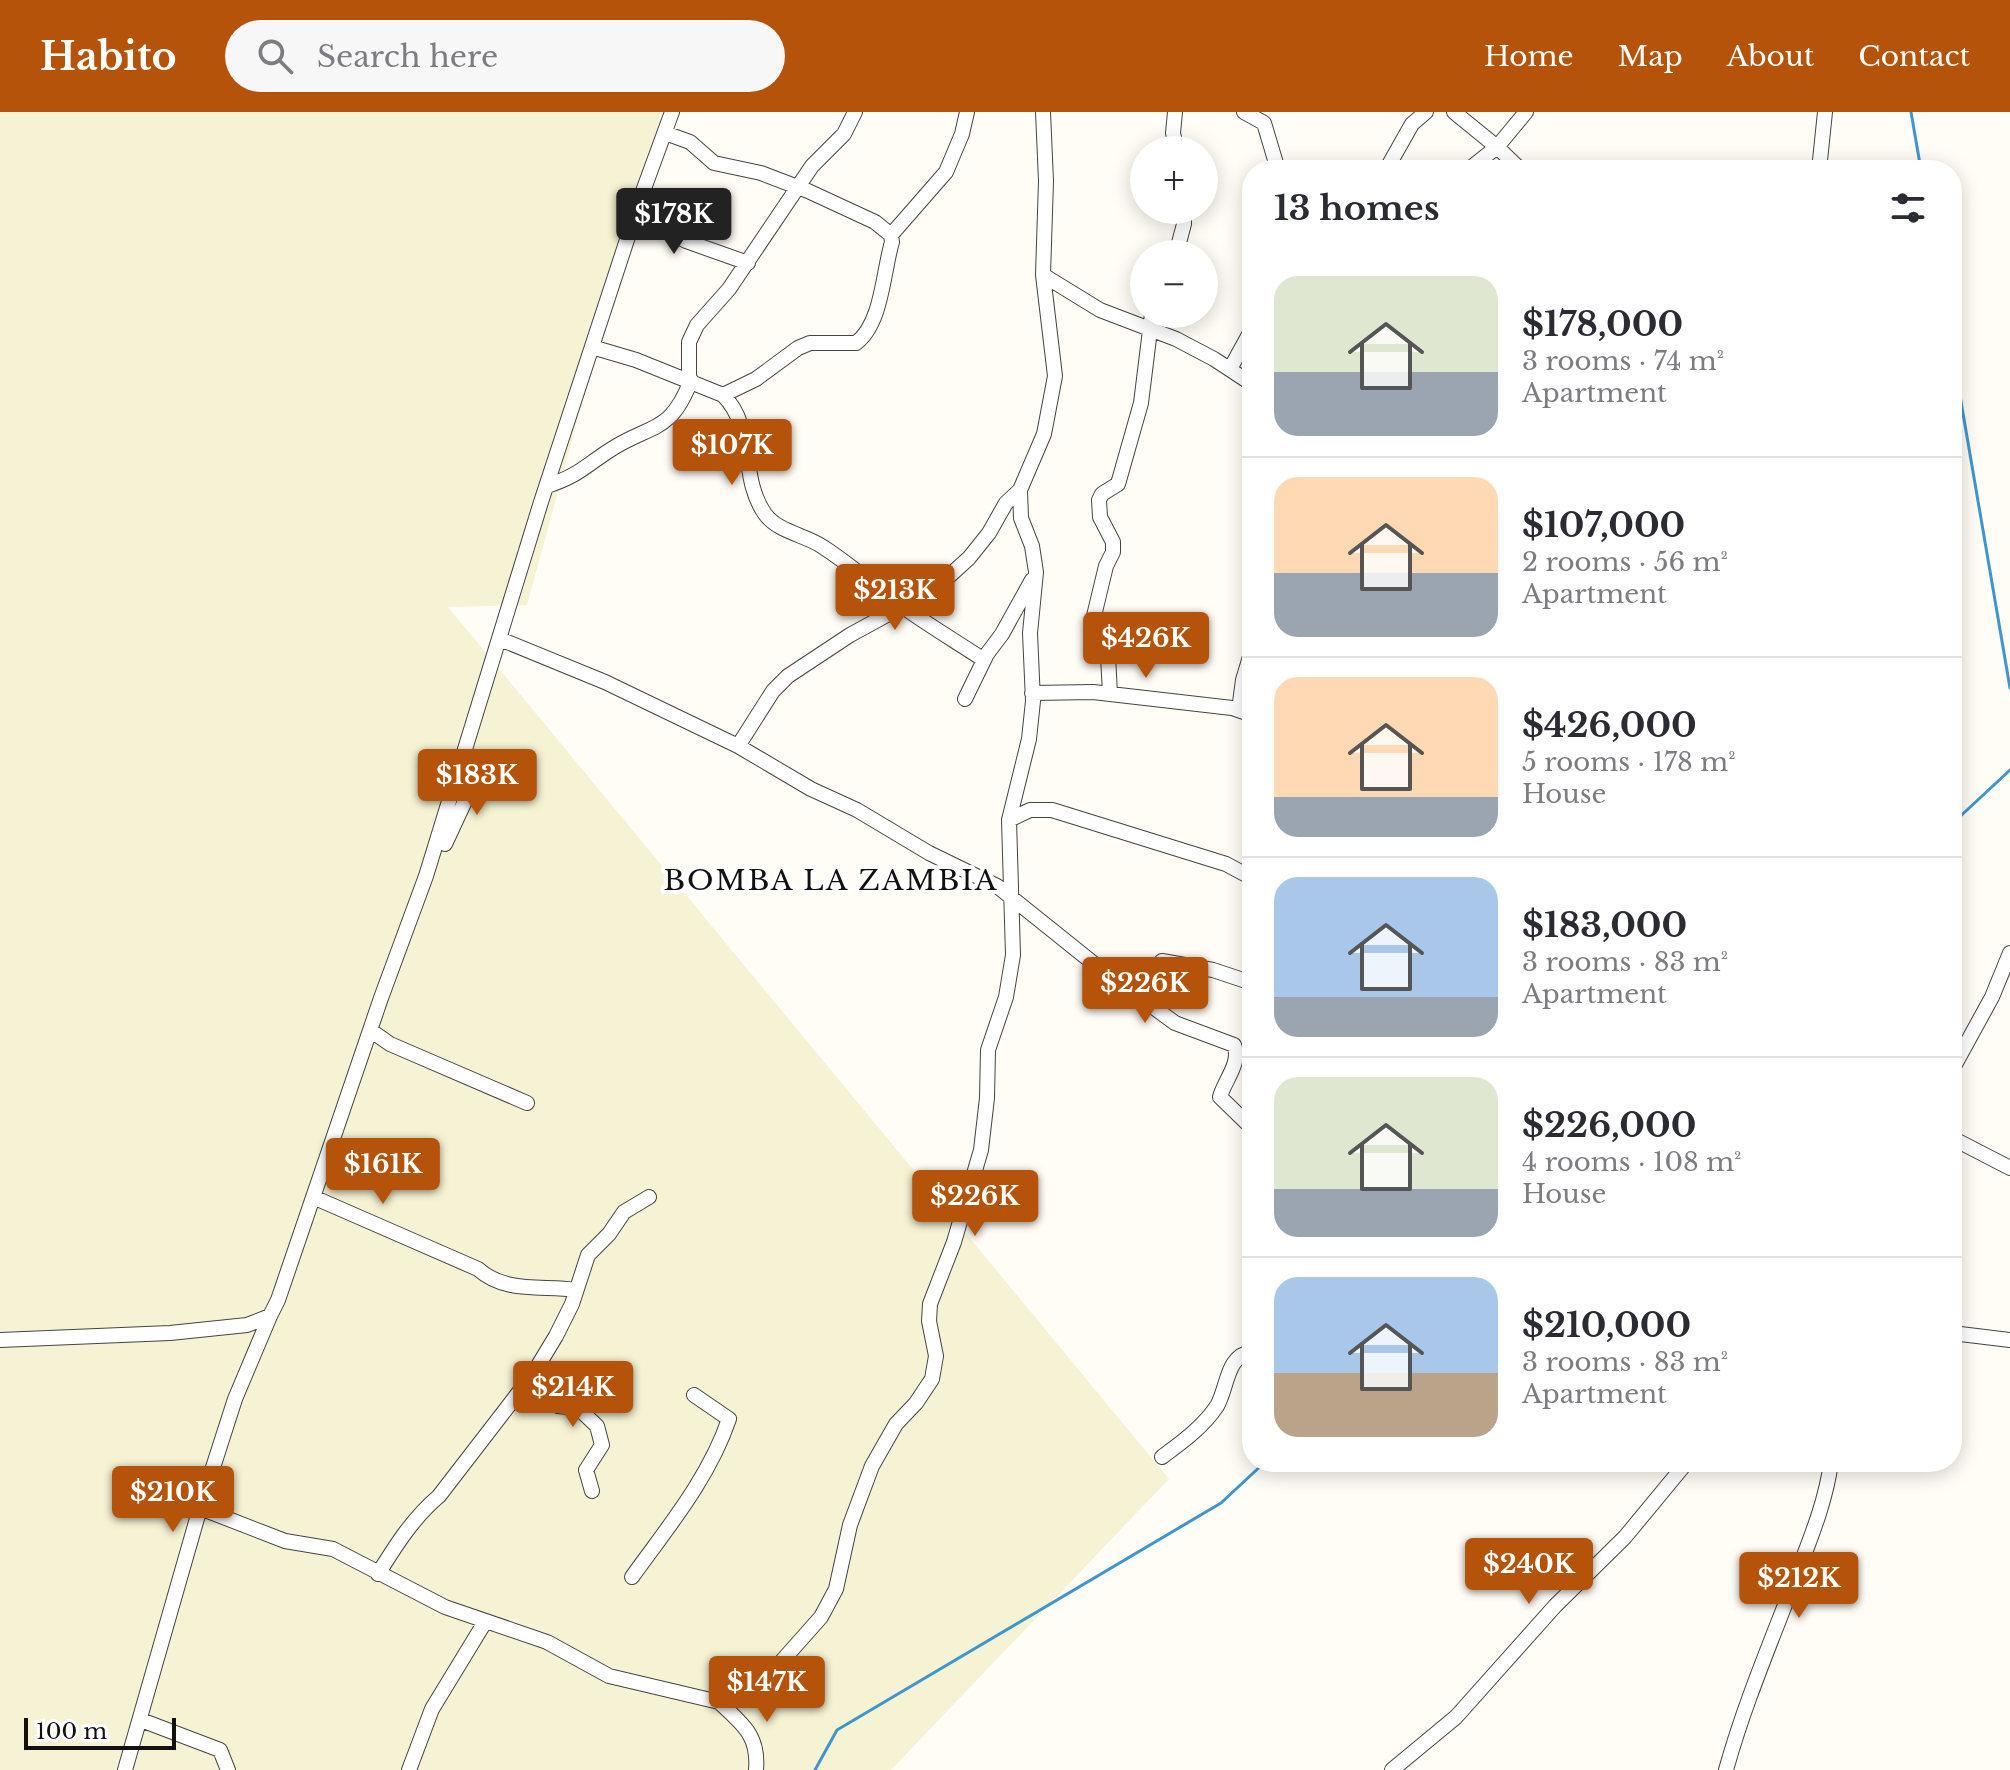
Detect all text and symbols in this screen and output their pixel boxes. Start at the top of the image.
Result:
search box [225,20,785,92]
text: Habito [40,33,177,80]
icon: search [253,34,297,78]
text: Search here [317,38,498,75]
text: Home [1484,39,1574,74]
text: Map [1618,39,1683,74]
text: About [1727,39,1814,74]
text: Contact [1858,39,1970,74]
map controls [1130,136,1218,328]
button: + [1130,136,1218,224]
icon: filters [1886,186,1930,230]
text: 13 homes [1274,187,1440,229]
pin: $178K [618,188,730,256]
text: $178K [634,198,714,230]
button: − [1130,240,1218,328]
text: $178,000 [1522,303,1683,345]
icon: home [1338,308,1434,404]
text: 3 rooms · 74 m² [1522,345,1724,377]
text: Apartment [1522,377,1667,409]
pin: $107K [676,419,788,487]
text: $107K [691,429,773,461]
text: $107,000 [1522,504,1685,546]
icon: home [1338,509,1434,605]
text: 2 rooms · 56 m² [1522,546,1728,578]
pin: $213K [839,564,951,632]
text: $213K [854,574,936,606]
text: Apartment [1522,578,1667,610]
pin: $426K [1090,612,1202,680]
text: $426K [1101,622,1191,654]
text: $426,000 [1522,704,1697,746]
icon: home [1338,709,1434,805]
text: 5 rooms · 178 m² [1522,746,1736,778]
pin: $183K [421,749,533,817]
text: $183K [436,759,518,791]
text: House [1522,778,1606,810]
district label: BOMBA LA ZAMBIA [664,863,998,898]
text: $183,000 [1522,904,1687,946]
icon: home [1338,909,1434,1005]
text: 3 rooms · 83 m² [1522,946,1728,978]
pin: $226K [1089,957,1201,1025]
text: $226K [1100,967,1190,999]
text: Apartment [1522,978,1667,1010]
text: $226,000 [1522,1104,1696,1146]
icon: home [1338,1109,1434,1205]
pin: $161K [327,1138,439,1206]
text: 4 rooms · 108 m² [1522,1146,1742,1178]
text: $161K [344,1148,422,1180]
pin: $226K [919,1170,1031,1238]
text: House [1522,1178,1606,1210]
text: $226K [930,1180,1020,1212]
text: $210,000 [1522,1304,1691,1346]
icon: home [1338,1309,1434,1405]
text: 3 rooms · 83 m² [1522,1346,1728,1378]
pin: $214K [517,1361,629,1429]
text: $214K [531,1371,615,1403]
text: Apartment [1522,1378,1667,1410]
pin: $210K [117,1466,229,1534]
text: $210K [130,1476,216,1508]
pin: $240K [1473,1538,1585,1606]
text: $240K [1483,1548,1575,1580]
pin: $212K [1743,1552,1855,1620]
text: $212K [1757,1562,1841,1594]
pin: $147K [711,1656,823,1724]
text: $147K [727,1666,807,1698]
scale bar [24,1714,176,1750]
text: 100 m [36,1718,107,1745]

